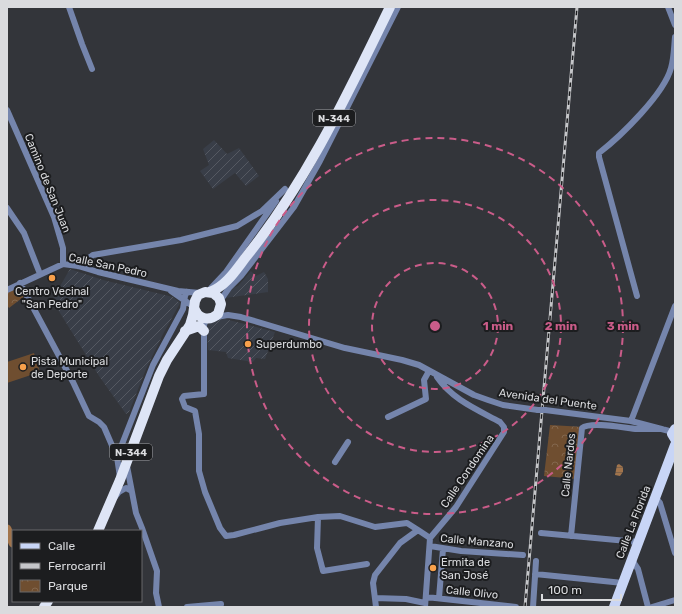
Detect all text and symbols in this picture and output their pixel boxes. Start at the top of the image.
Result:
road number: N-344 [313,110,355,126]
street label: Camino de San Juan [22,132,73,235]
street label: Calle San Pedro [67,251,148,280]
marker: Centro Vecinal "San Pedro" [47,273,57,283]
place label: Centro Vecinal "San Pedro" [15,285,89,311]
centre of rings [428,319,442,333]
text: 1 min [483,319,514,333]
text: 2 min [545,319,578,333]
text: 3 min [607,319,640,333]
place label: Superdumbo [256,338,322,351]
marker: Superdumbo [243,339,253,349]
place label: Pista Municipal de Deporte [31,355,108,381]
marker: Pista Municipal de Deporte [18,362,28,372]
street label: Avenida del Puente [498,386,598,413]
street label: Calle Condomina [438,432,497,511]
street label: Calle Nardos [559,432,578,497]
road number: N-344 [110,444,152,460]
street label: Calle La Florida [614,484,653,561]
legend [12,530,142,602]
street label: Calle Manzano [440,532,514,551]
text: Calle [48,539,75,553]
place label: Ermita de San José [441,556,490,582]
text: Ferrocarril [48,559,106,573]
marker: Ermita de San José [428,563,438,573]
scale bar [542,576,621,602]
text: Parque [48,579,88,593]
street label: Calle Olivo [445,583,499,602]
text: 100 m [548,583,582,597]

